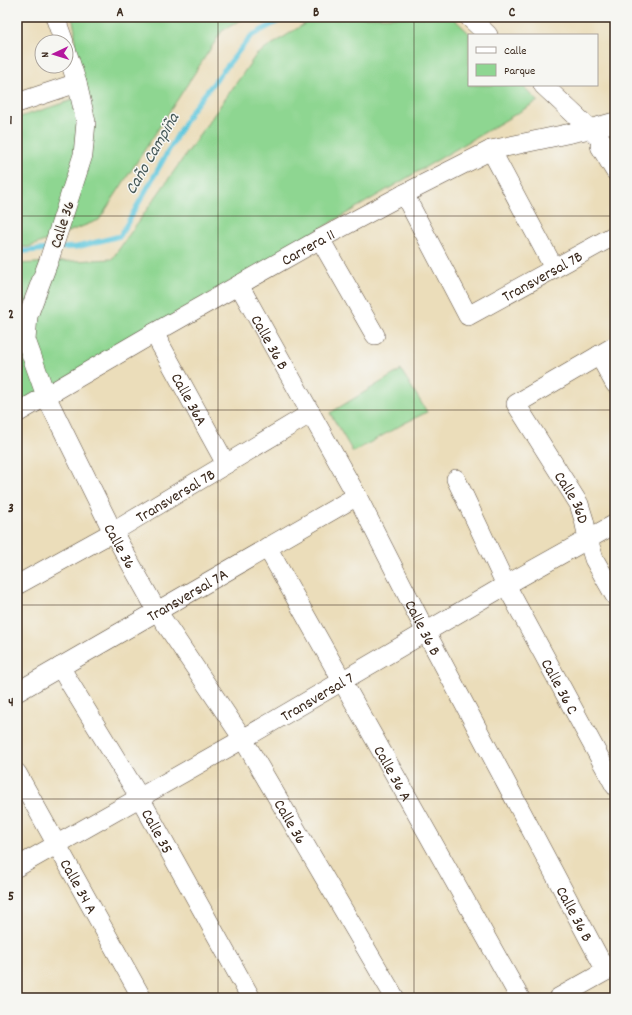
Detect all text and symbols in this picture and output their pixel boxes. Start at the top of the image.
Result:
text: A [116,4,124,23]
text: B [313,4,319,23]
text: C [509,4,516,23]
north arrow [34,34,74,74]
legend [468,34,598,86]
text: Calle [504,43,527,60]
text: N [38,51,54,58]
text: Parque [504,63,535,80]
water label: Caño Campiña [121,108,187,200]
text: 1 [10,112,13,131]
street label: Calle 36 [45,198,82,251]
street label: Carrera 11 [278,224,340,273]
street label: Transversal 7B [498,246,588,309]
text: 2 [8,306,14,325]
street label: Calle 36 B [244,311,293,375]
street label: Calle 36A [164,369,212,431]
street label: Transversal 7B [132,464,220,530]
street label: Calle 36D [547,468,593,527]
text: 3 [8,500,14,519]
street label: Calle 36 [97,520,140,574]
street label: Transversal 7A [143,564,233,629]
street label: Calle 36 B [398,596,446,660]
street label: Calle 36 C [534,655,583,719]
street label: Transversal 7 [277,668,359,729]
text: 4 [8,694,14,713]
street label: Calle 36 A [367,742,417,807]
street label: Calle 36 [267,795,311,849]
street label: Calle 35 [134,805,178,859]
street label: Calle 34 A [53,855,102,919]
street label: Calle 36 B [549,883,597,947]
text: 5 [8,888,14,907]

